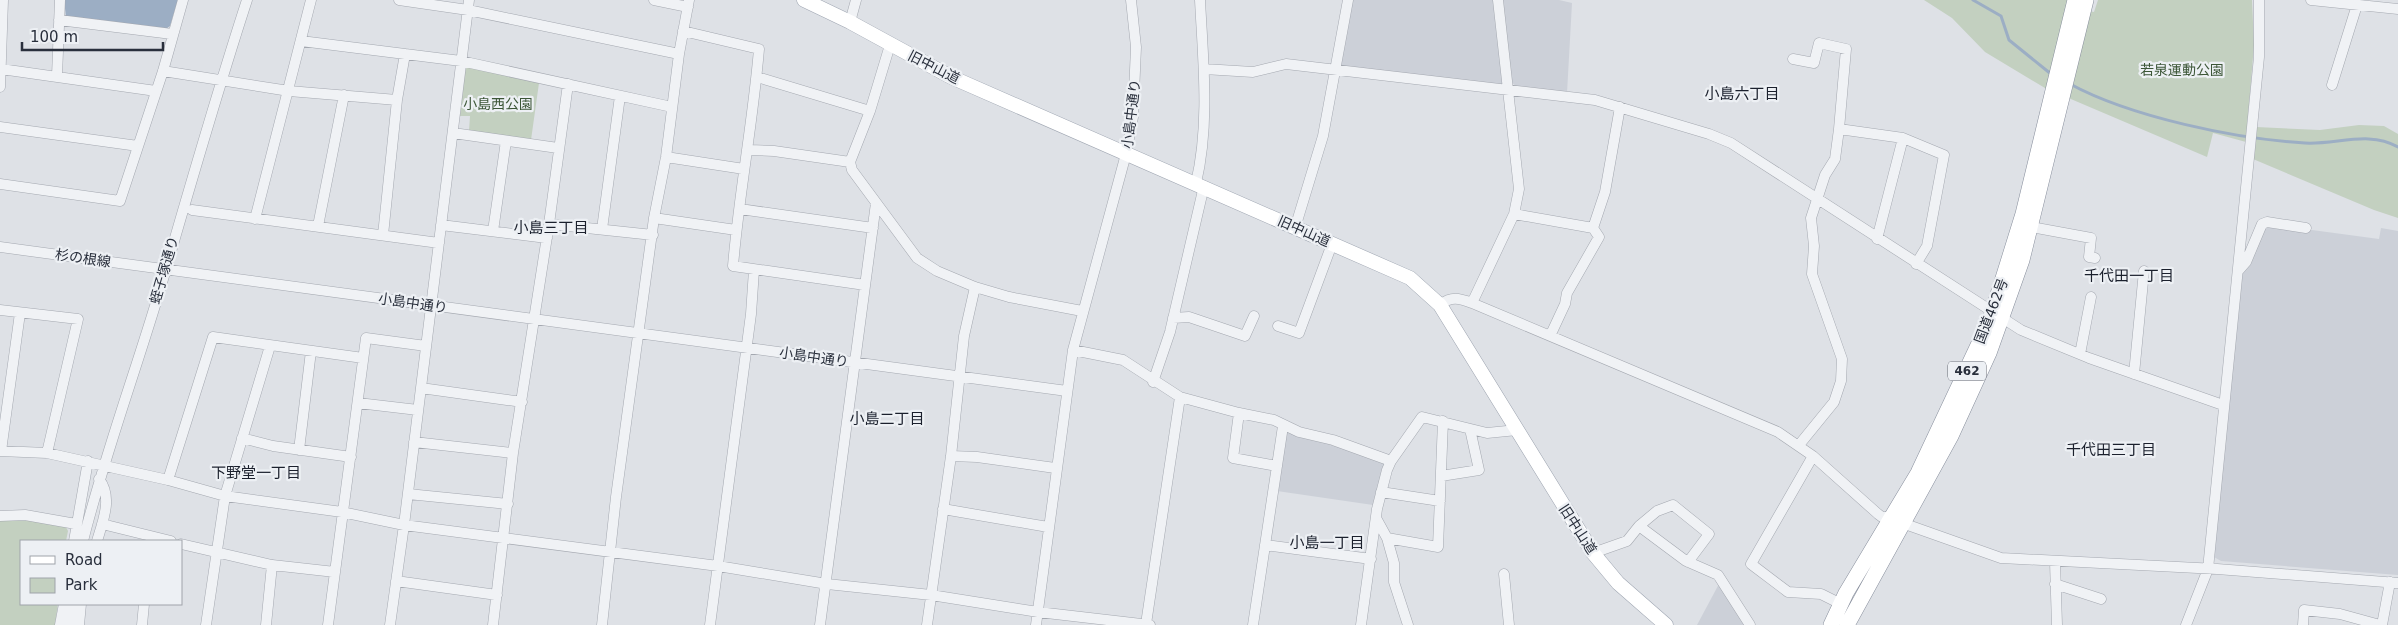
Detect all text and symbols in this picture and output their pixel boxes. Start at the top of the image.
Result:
scale bar [22,20,164,52]
text: 100 m [30,28,78,46]
street label: 旧中山道 [905,47,963,87]
park label: 若泉運動公園 [2140,62,2224,78]
street label: 小島中通り [1119,78,1143,150]
district label: 小島六丁目 [1704,85,1780,103]
park label: 小島西公園 [463,96,533,112]
street label: 旧中山道 [1275,212,1333,250]
district label: 小島三丁目 [513,219,589,237]
street label: 蛭子塚通り [147,234,181,306]
street label: 杉の根線 [54,246,112,270]
district label: 千代田一丁目 [2084,267,2174,285]
street label: 国道462号 [1971,276,2011,346]
street label: 小島中通り [377,290,449,316]
street label: 小島中通り [778,344,850,370]
road number: 462 [1948,362,1986,381]
district label: 小島二丁目 [849,410,925,428]
district label: 千代田三丁目 [2066,441,2156,459]
district label: 下野堂一丁目 [211,464,301,482]
street label: 旧中山道 [1556,501,1600,557]
district label: 小島一丁目 [1289,534,1365,552]
legend [20,540,182,605]
text: Road [65,551,103,569]
text: Park [65,576,98,594]

